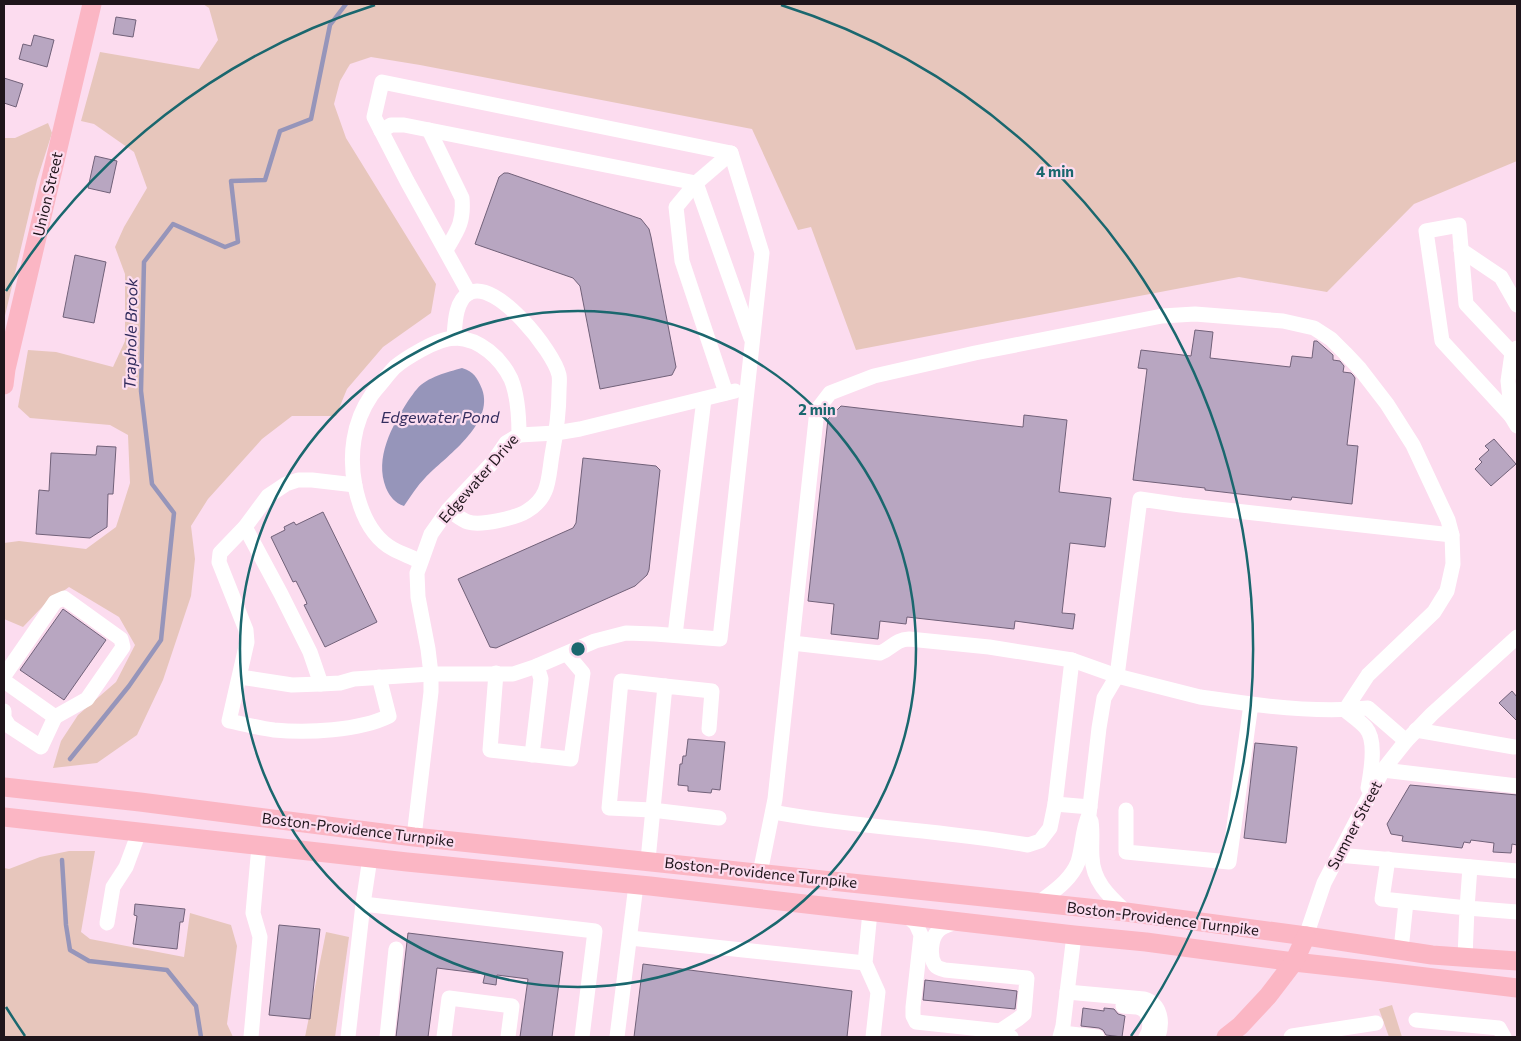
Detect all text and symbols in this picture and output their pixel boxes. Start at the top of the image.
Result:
street label: Union Street [29,150,65,238]
text: 4 min [1036,162,1074,180]
water label: Traphole Brook [120,278,140,390]
text: 2 min [798,400,836,418]
water label: Edgewater Pond [381,407,500,426]
street label: Edgewater Drive [434,430,522,526]
centre of rings [569,640,587,658]
street label: Sumner Street [1323,777,1385,873]
street label: Boston-Providence Turnpike [261,808,455,850]
street label: Boston-Providence Turnpike [664,853,858,891]
street label: Boston-Providence Turnpike [1066,897,1260,939]

